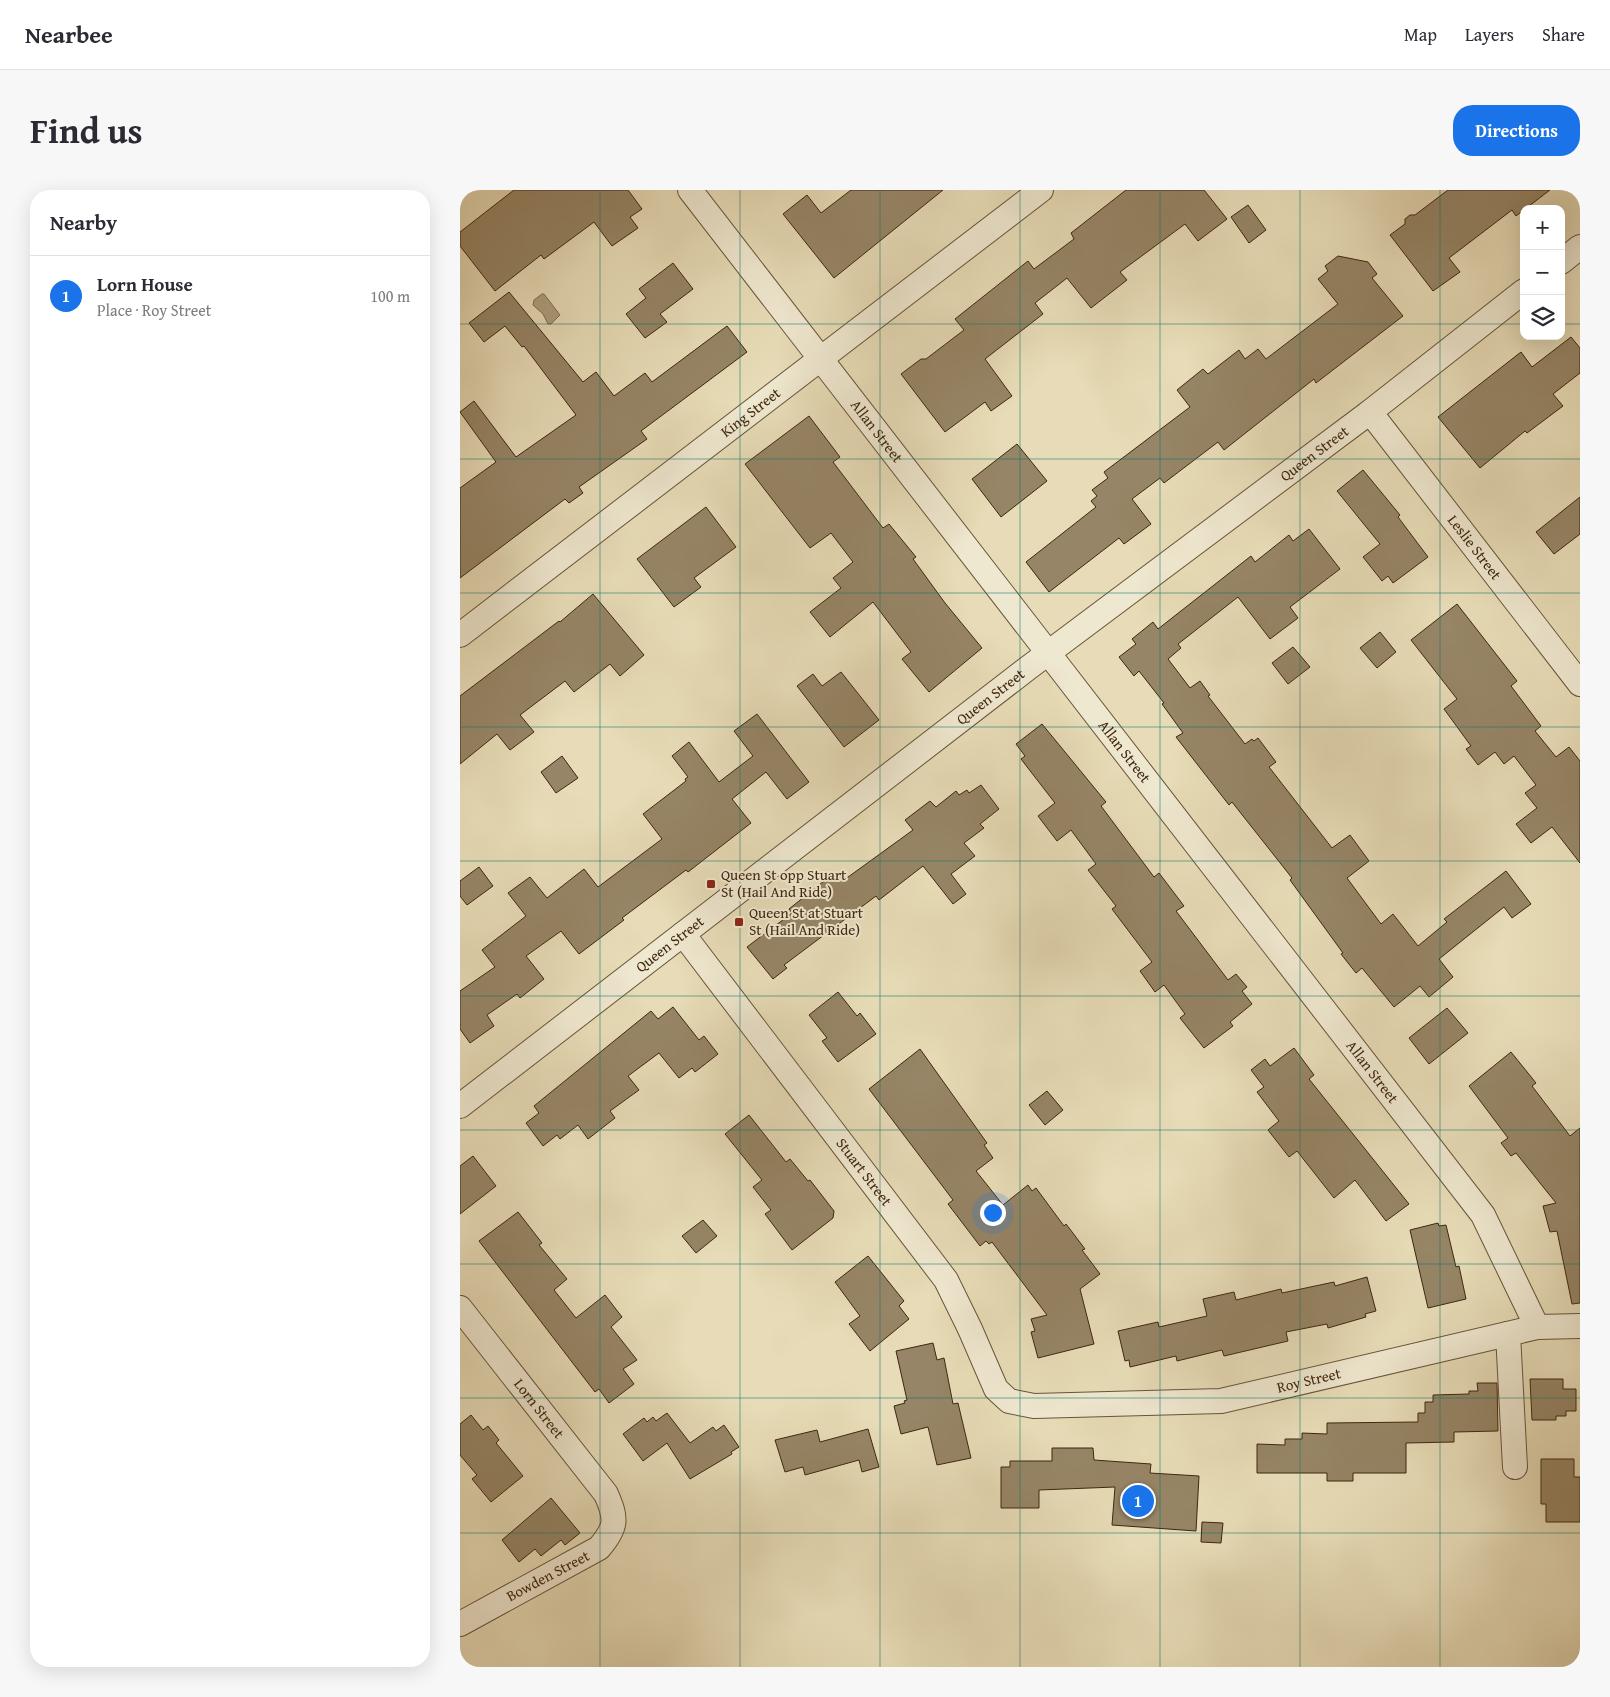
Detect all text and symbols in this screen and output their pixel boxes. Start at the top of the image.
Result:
text: Nearbee [25,17,113,52]
text: Map [1404,21,1437,48]
text: Layers [1465,21,1514,48]
text: Share [1542,21,1585,48]
text: Find us [30,105,143,156]
button: Directions [1453,105,1580,156]
map controls [1520,205,1565,340]
button: + [1520,205,1565,250]
text: Nearby [50,207,117,238]
button: − [1520,250,1565,295]
text: Lorn House [97,270,193,298]
text: 1 [62,284,70,308]
text: 100 m [370,284,410,308]
button: layers [1520,295,1565,340]
text: Place · Roy Street [97,298,211,322]
street label: King Street [716,382,785,442]
street label: Allan Street [846,395,909,467]
street label: Queen Street [1275,420,1353,486]
street label: Leslie Street [1443,510,1507,585]
street label: Queen Street [952,663,1029,730]
street label: Allan Street [1094,715,1156,788]
place label: Queen St opp Stuart St (Hail And Ride) [721,864,847,902]
marker: Queen St opp Stuart St (Hail And Ride) [705,878,717,890]
place label: Queen St at Stuart St (Hail And Ride) [749,902,864,940]
street label: Queen Street [631,910,709,977]
marker: Queen St at Stuart St (Hail And Ride) [733,916,745,928]
street label: Allan Street [1342,1036,1404,1108]
street label: Stuart Street [832,1133,898,1211]
your location [980,1200,1006,1226]
street label: Roy Street [1275,1362,1343,1398]
street label: Lorn Street [509,1374,570,1443]
pin: 1 [1122,1482,1154,1520]
street label: Bowden Street [503,1545,594,1606]

